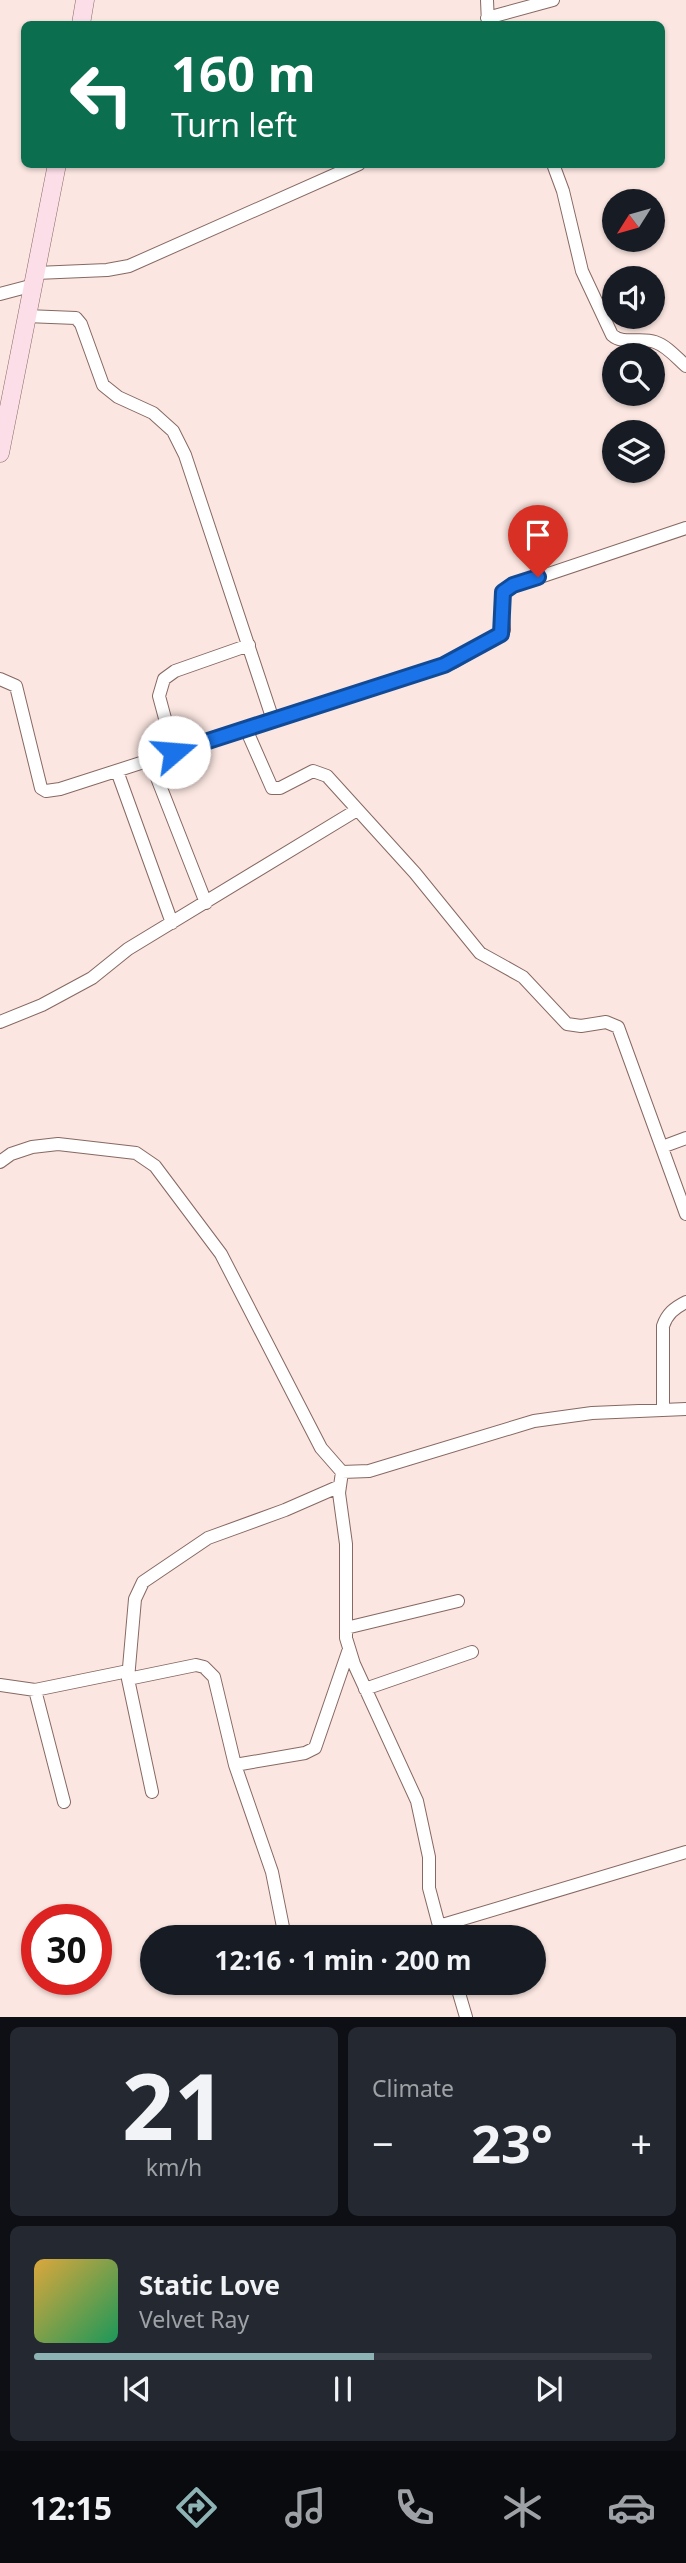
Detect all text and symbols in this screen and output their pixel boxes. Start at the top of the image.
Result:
text: 160 m [171,40,316,106]
icon: left [56,49,147,140]
text: Turn left [171,103,297,146]
north arrow [602,189,665,252]
map controls [602,189,665,483]
button: sound [602,266,665,329]
button: search [602,343,665,406]
button: layers [602,420,665,483]
pin [508,505,568,577]
icon: arrive [519,516,557,554]
position arrow [137,715,211,789]
speed limit sign: 30 [21,1904,112,1995]
text: 12:16 · 1 min · 200 m [215,1942,471,1978]
text: 21 [122,2043,226,2167]
text: Climate [372,2072,454,2104]
text: 23° [471,2107,553,2178]
text: − [372,2117,394,2169]
text: + [630,2117,652,2169]
text: km/h [146,2151,202,2183]
text: Static Love [139,2267,280,2303]
text: Velvet Ray [139,2303,249,2335]
icon: previous [118,2370,156,2408]
icon: pause [324,2370,362,2408]
icon: next [530,2370,568,2408]
icon: directions [172,2483,221,2532]
icon: music [281,2483,330,2532]
icon: phone [390,2483,439,2532]
icon: climate [498,2483,547,2532]
icon: car [607,2483,656,2532]
text: 12:15 [30,2486,112,2529]

